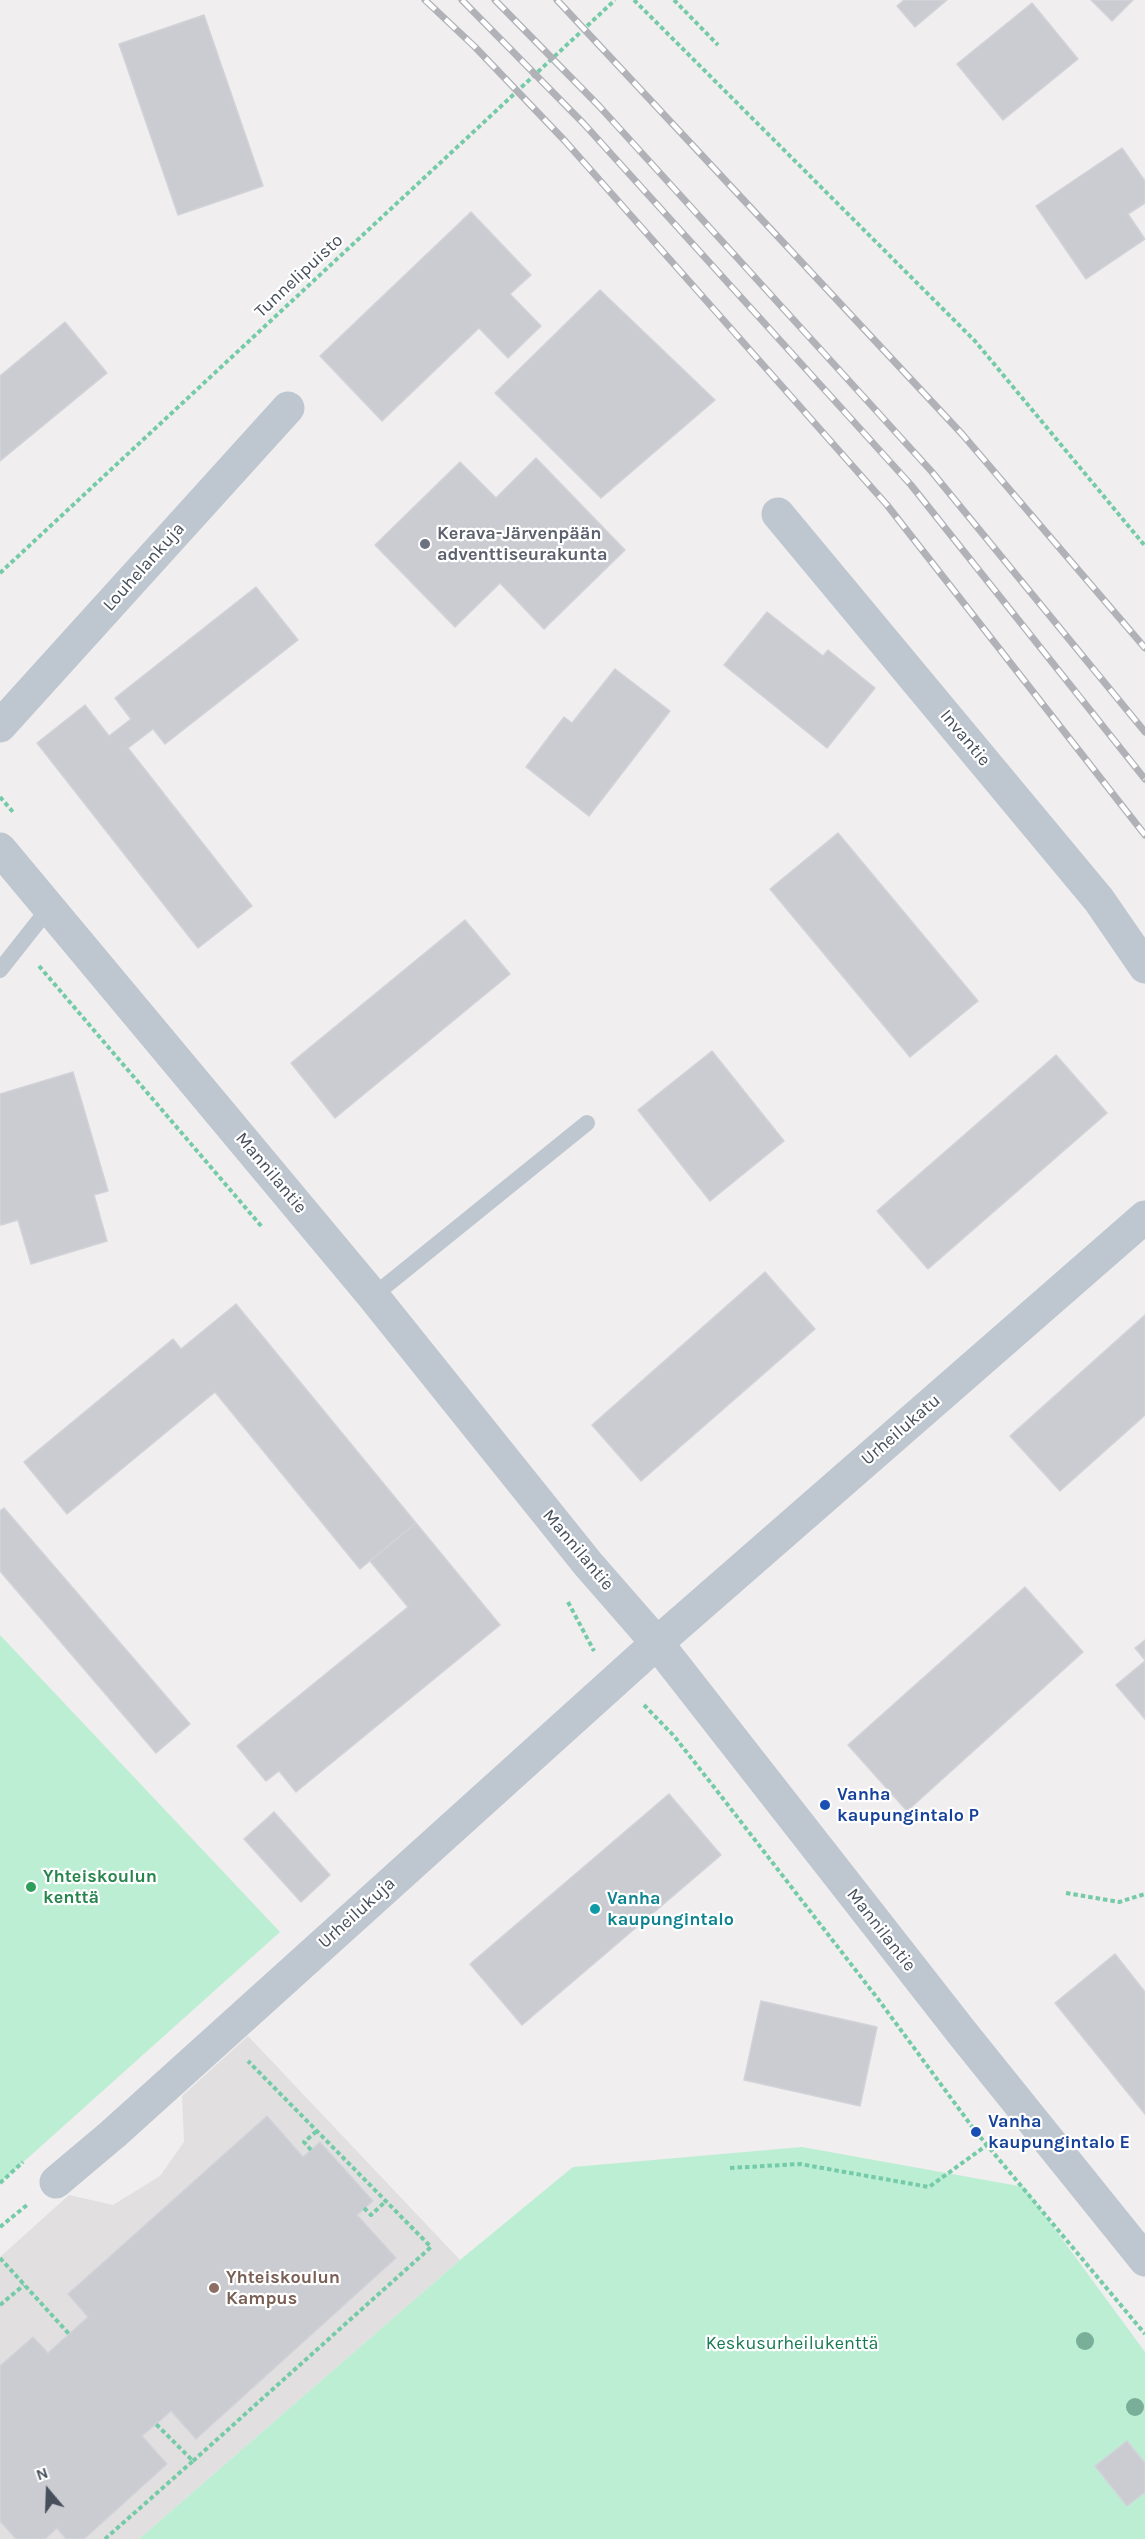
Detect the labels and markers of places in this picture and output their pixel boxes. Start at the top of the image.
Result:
place label: Kerava-Järvenpään adventtiseurakunta [437,523,607,566]
marker: Kerava-Järvenpään adventtiseurakunta [418,537,432,551]
place label: Vanha kaupungintalo P [837,1784,979,1826]
marker: Vanha kaupungintalo P [818,1798,832,1812]
place label: Yhteiskoulun kenttä [43,1866,157,1908]
marker: Yhteiskoulun kenttä [24,1880,38,1894]
place label: Vanha kaupungintalo [607,1888,734,1930]
marker: Vanha kaupungintalo [588,1902,602,1916]
place label: Vanha kaupungintalo E [988,2111,1130,2154]
marker: Vanha kaupungintalo E [969,2125,983,2139]
place label: Yhteiskoulun Kampus [226,2267,340,2310]
marker: Yhteiskoulun Kampus [207,2281,221,2295]

